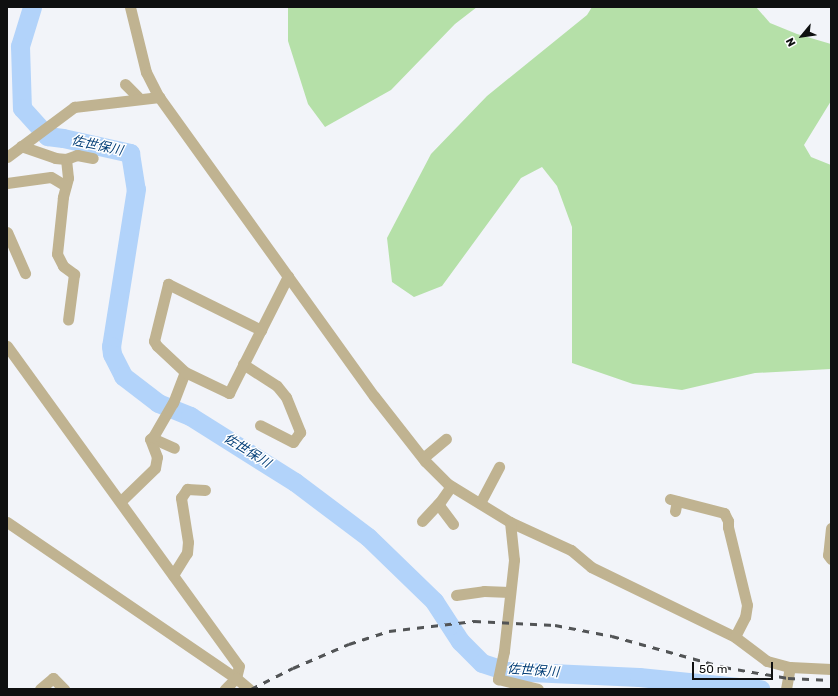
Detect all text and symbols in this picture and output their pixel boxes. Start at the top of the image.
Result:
north arrow [782,16,822,56]
text: N [783,35,799,49]
water label: 佐世保川 [70,133,124,159]
water label: 佐世保川 [221,431,273,471]
scale bar [694,654,775,680]
water label: 佐世保川 [507,661,559,681]
text: 50 m [699,662,727,676]

